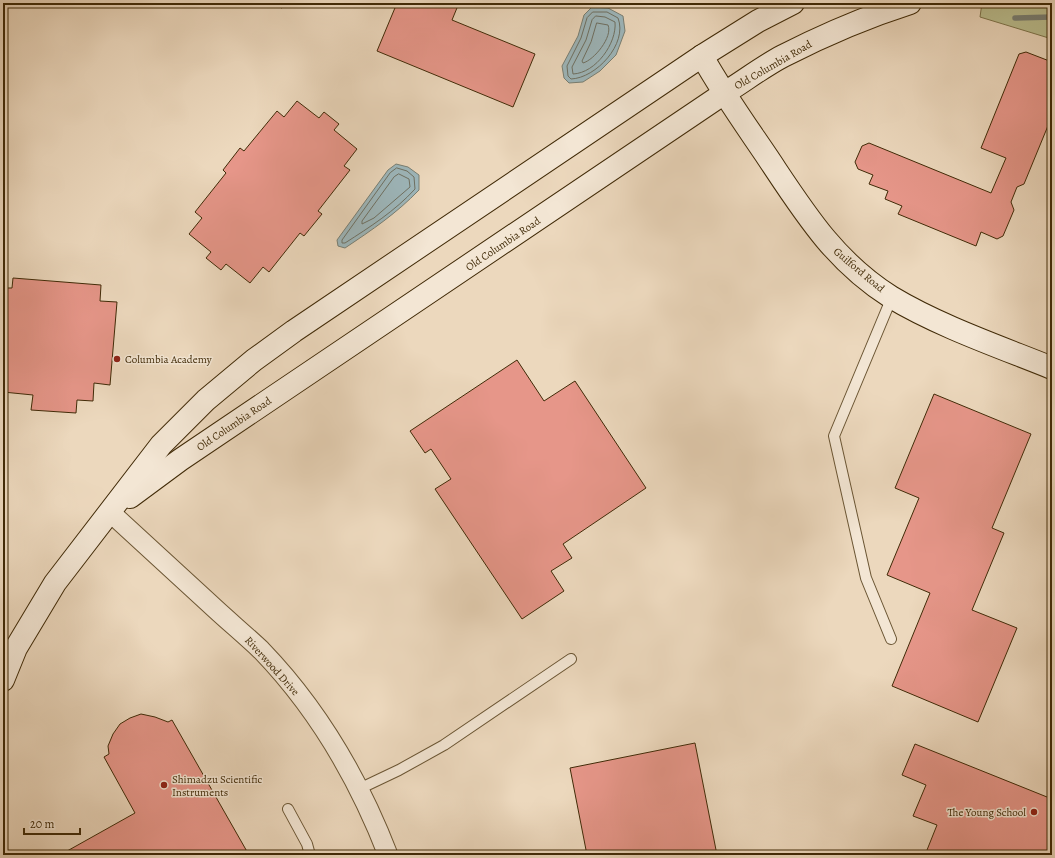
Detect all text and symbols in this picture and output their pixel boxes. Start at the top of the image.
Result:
street label: Old Columbia Road [731,37,815,93]
street label: Old Columbia Road [463,213,543,275]
street label: Guilford Road [830,244,888,296]
place label: Columbia Academy [125,352,212,367]
marker: Columbia Academy [112,354,122,364]
street label: Old Columbia Road [194,393,274,455]
street label: Riverwood Drive [241,633,303,699]
place label: Shimadzu Scientific Instruments [172,772,263,800]
marker: Shimadzu Scientific Instruments [159,780,169,790]
place label: The Young School [948,805,1026,820]
marker: The Young School [1029,807,1039,817]
scale bar [24,810,80,836]
text: 20 m [30,816,54,832]

